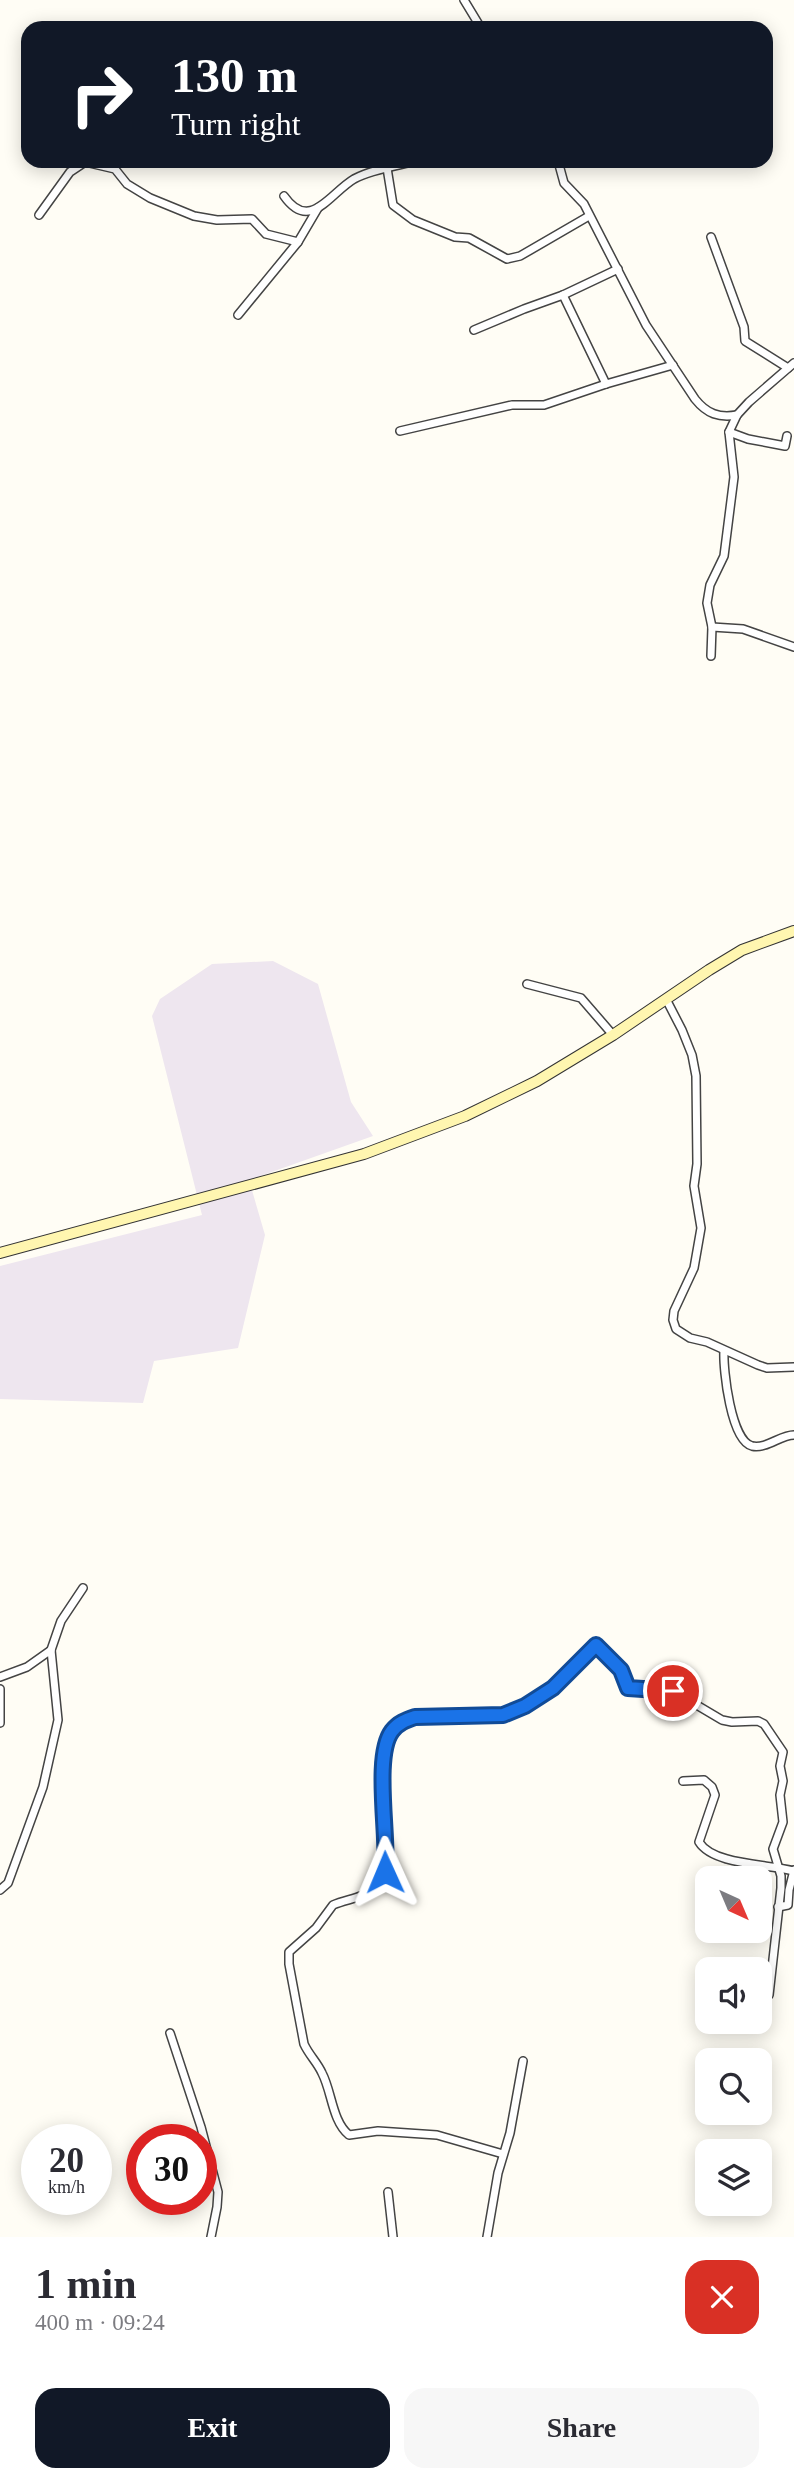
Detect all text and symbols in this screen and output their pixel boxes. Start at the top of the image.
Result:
text: 130 m [171,48,298,103]
icon: right [56,49,147,140]
text: Turn right [171,106,301,142]
pin [643,1661,703,1721]
icon: arrive [654,1672,692,1710]
position arrow [348,1835,422,1909]
north arrow [695,1866,772,1942]
map controls [695,1866,772,2216]
button: sound [695,1957,772,2034]
button: search [695,2048,772,2125]
speed limit sign: 30 [126,2124,217,2215]
button: layers [695,2139,772,2216]
text: 20 [49,2141,84,2180]
text: km/h [48,2177,85,2197]
button: close [685,2260,759,2334]
text: 1 min [35,2261,137,2307]
text: 400 m · 09:24 [35,2310,165,2335]
button: Exit [35,2388,390,2468]
button: Share [404,2388,759,2468]

